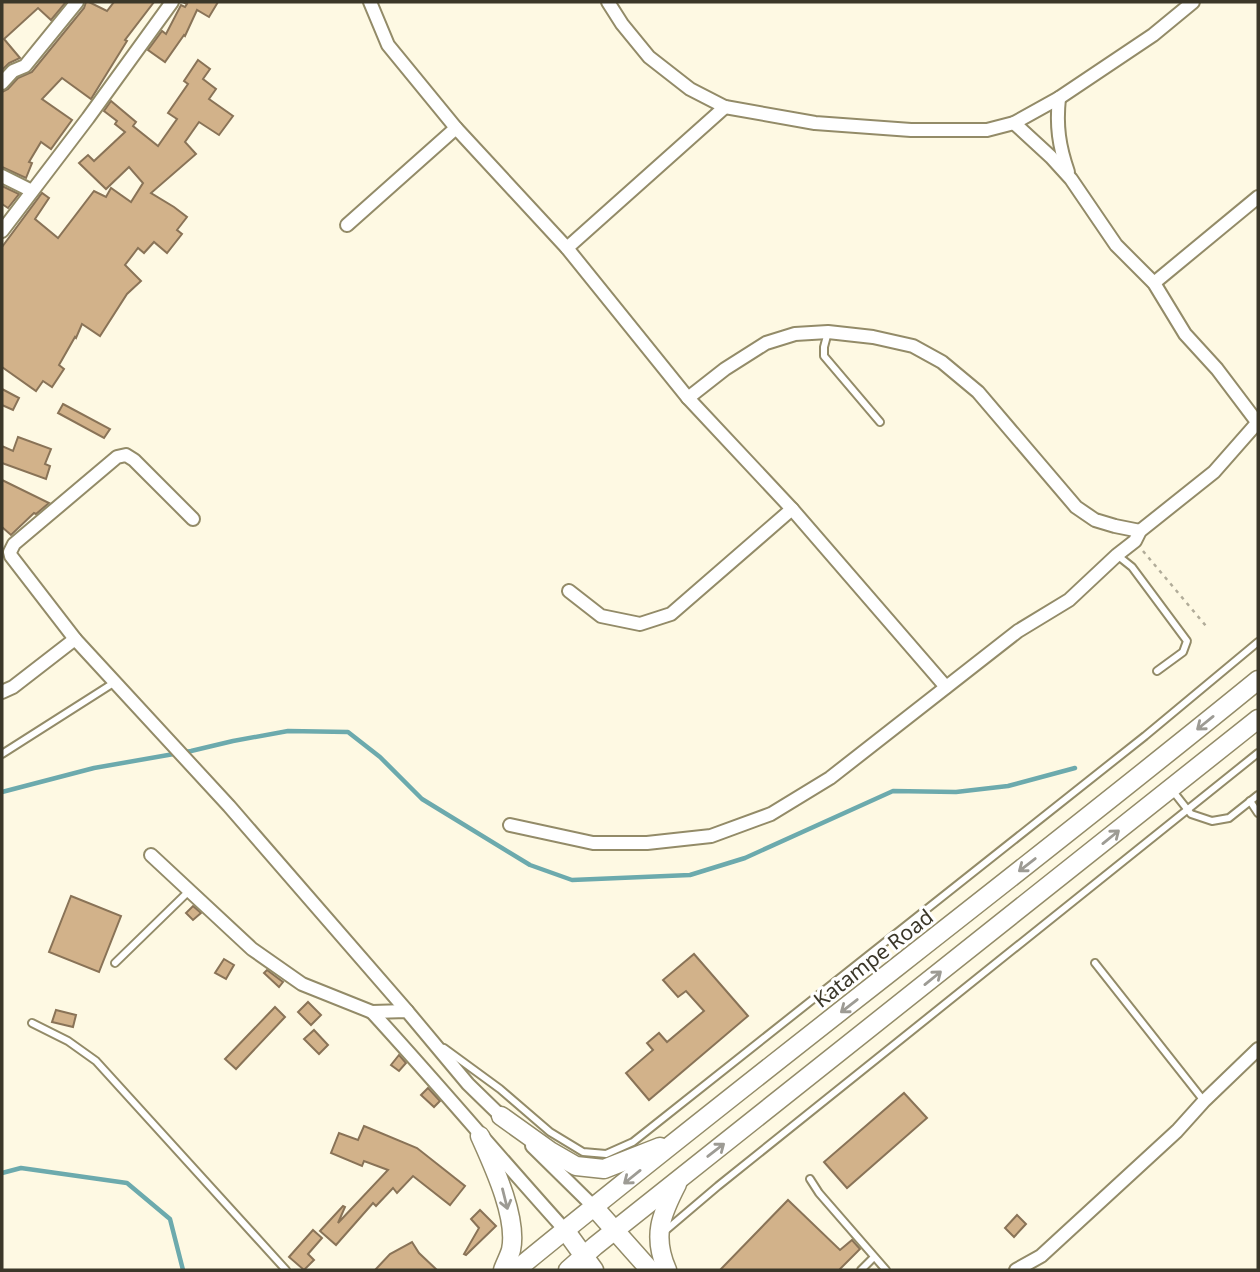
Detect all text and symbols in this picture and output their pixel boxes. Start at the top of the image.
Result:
one-way arrow [1197,716,1215,731]
one-way arrow [1101,829,1120,844]
one-way arrow [1018,857,1037,872]
street label: Katampe Road [807,902,939,1014]
one-way arrow [923,971,942,986]
one-way arrow [840,998,858,1013]
one-way arrow [707,1143,725,1158]
one-way arrow [623,1169,641,1185]
one-way arrow [499,1187,512,1210]

